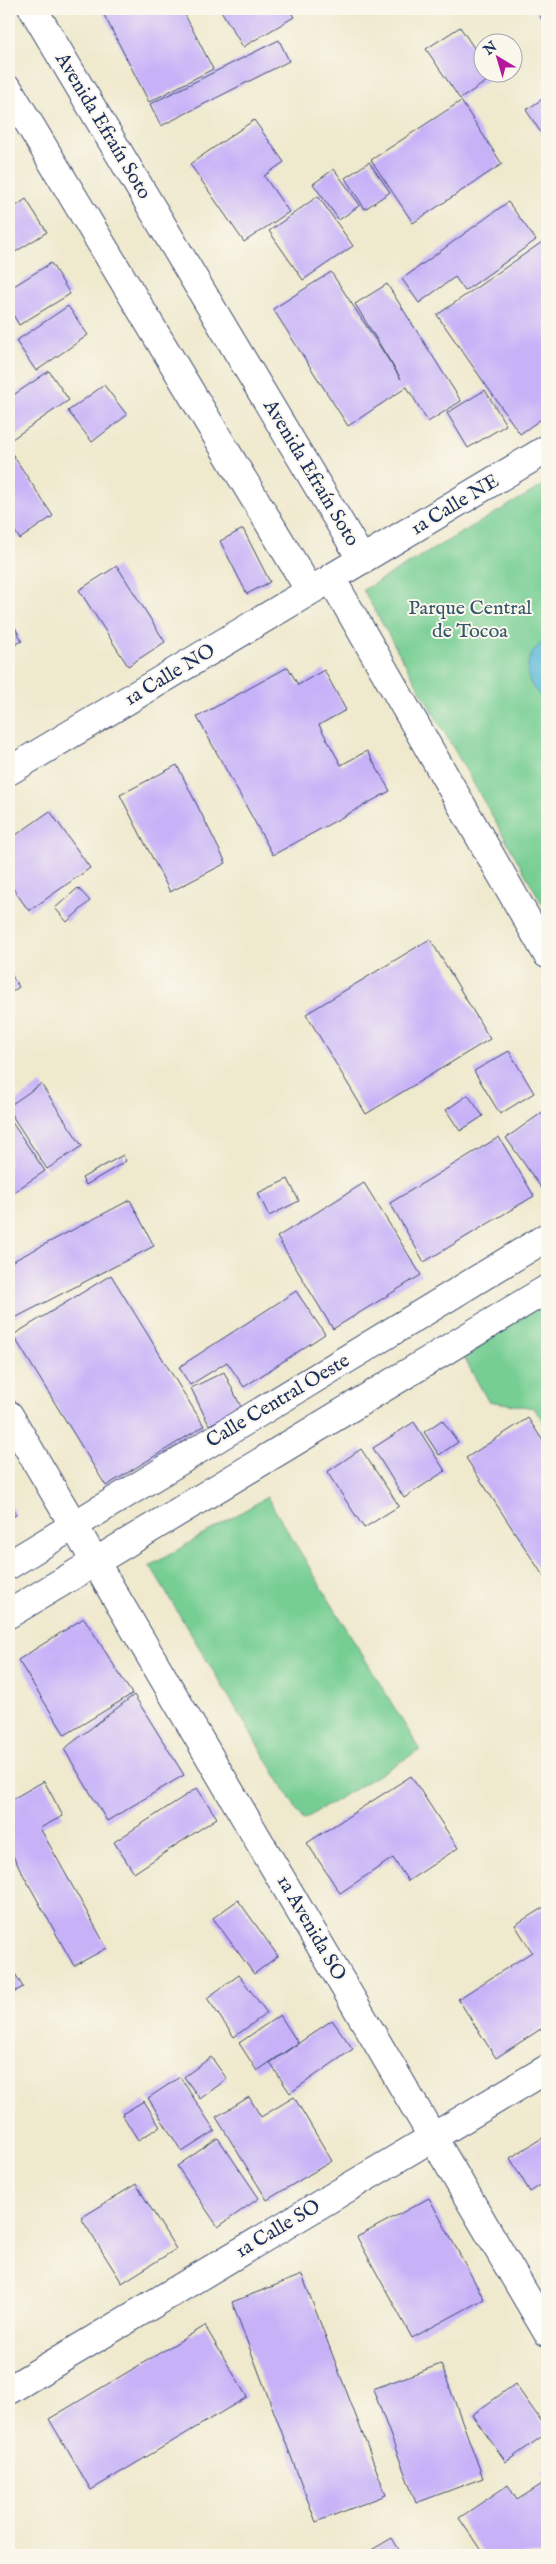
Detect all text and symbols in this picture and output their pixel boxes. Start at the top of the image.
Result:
north arrow [474,32,524,82]
text: N [480,38,501,60]
street label: Avenida Efraín Soto [49,47,157,204]
street label: Avenida Efraín Soto [257,394,365,551]
street label: 1a Calle NE [406,469,504,541]
park label: Parque Central de Tocoa [408,596,532,644]
street label: 1a Calle NO [120,638,220,712]
street label: Calle Central Oeste [202,1348,354,1454]
street label: 1a Avenida SO [271,1871,351,1985]
street label: 1a Calle SO [231,2194,325,2264]

